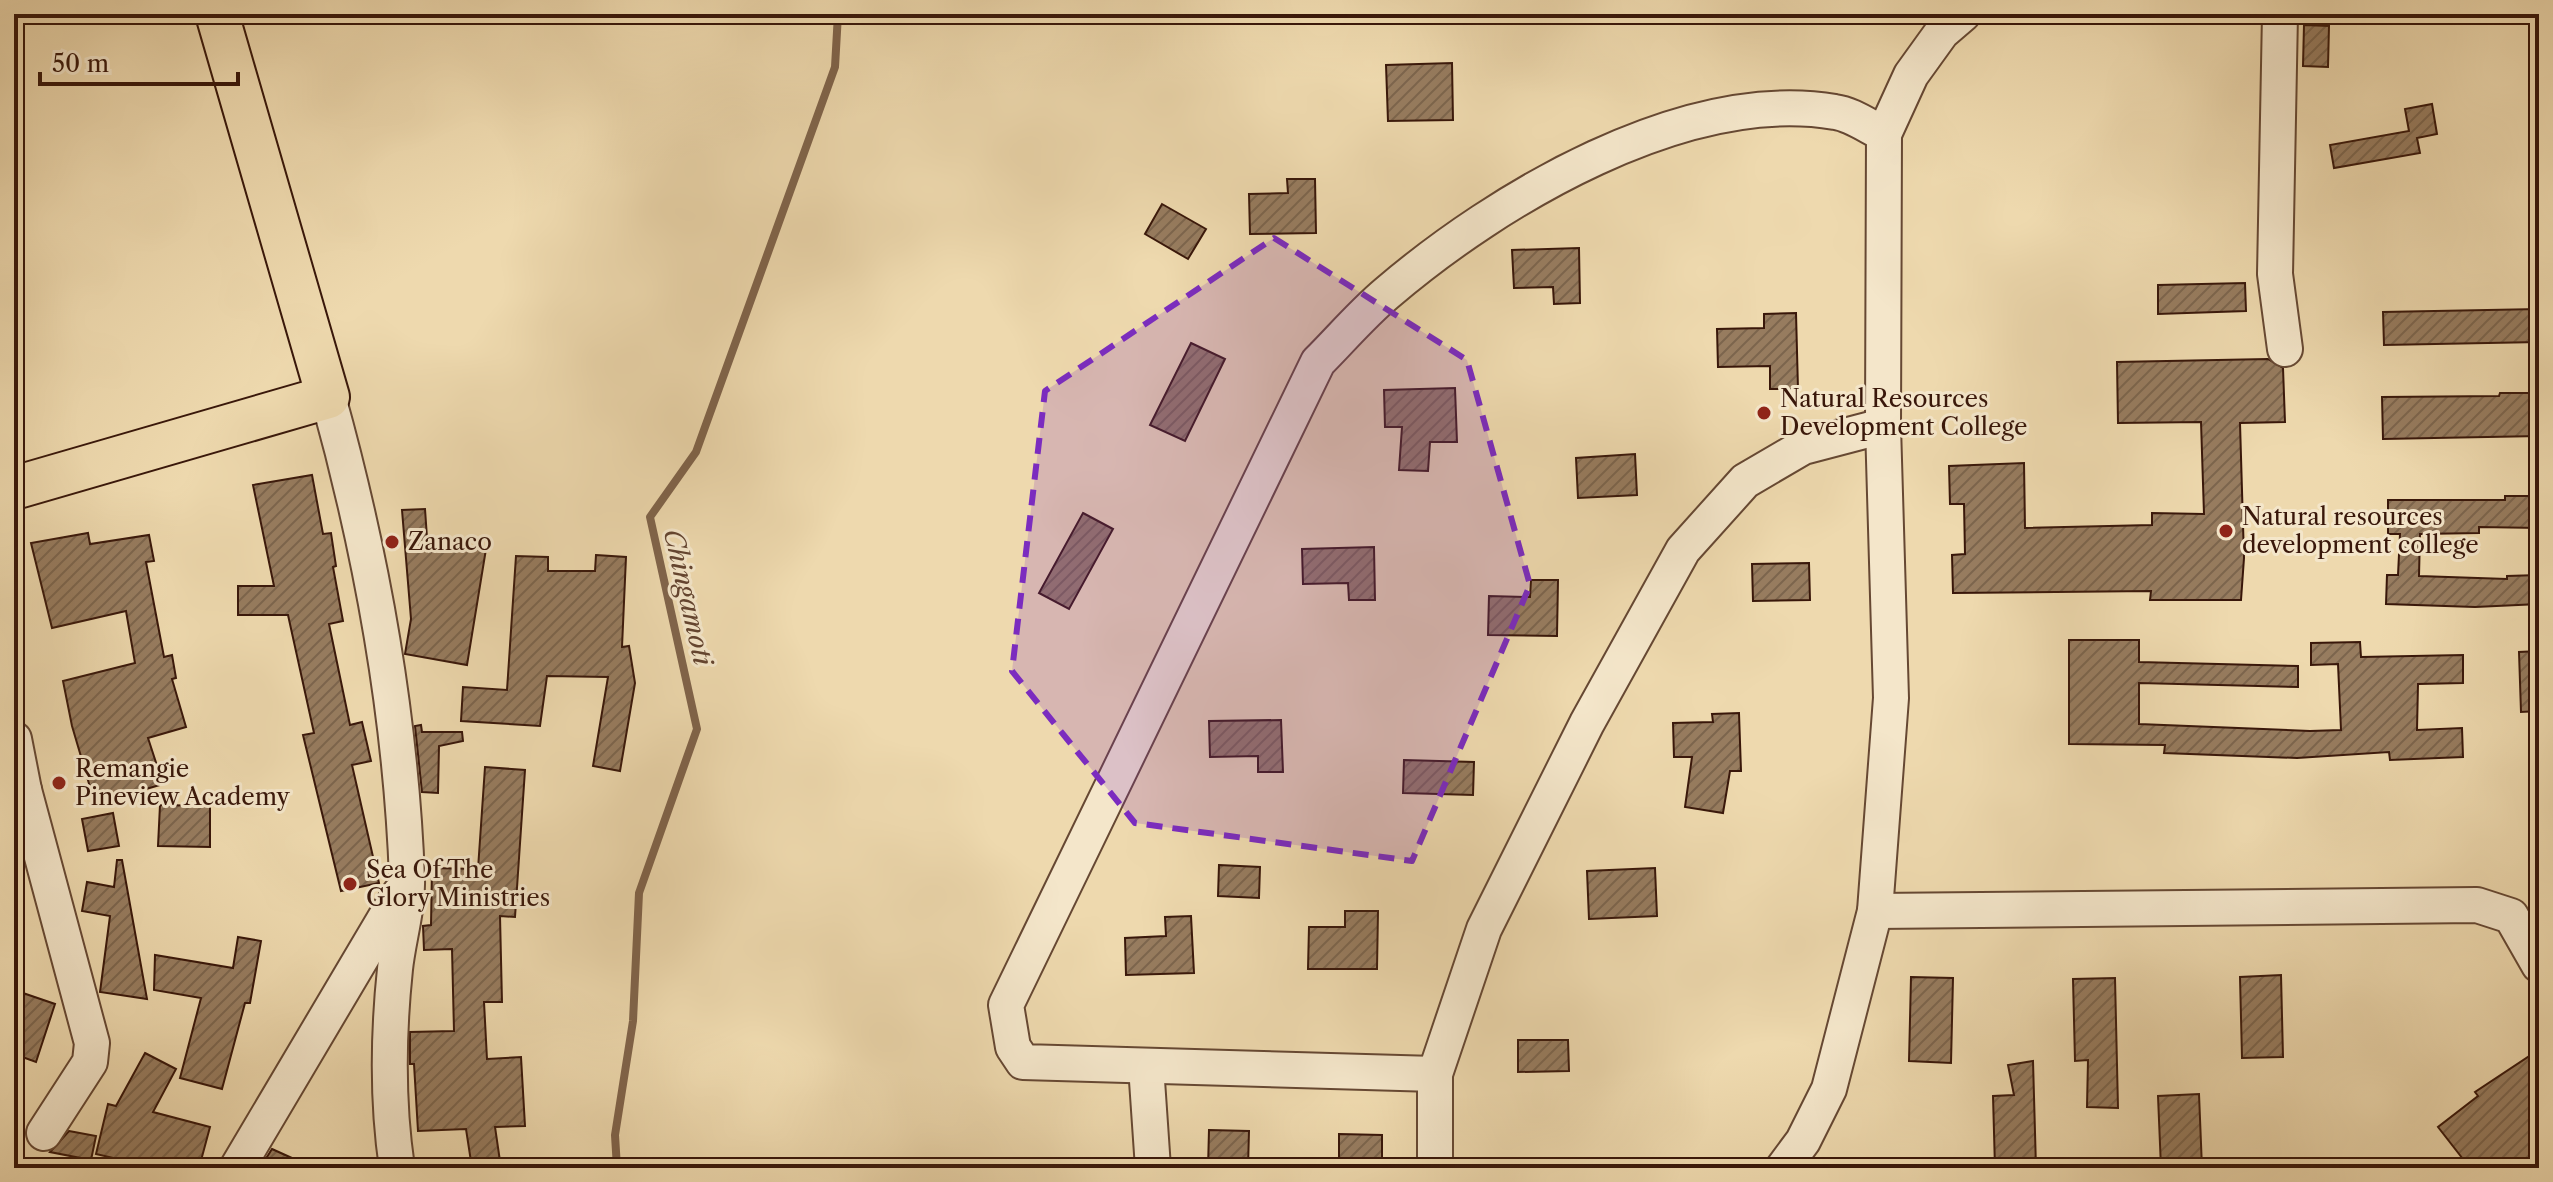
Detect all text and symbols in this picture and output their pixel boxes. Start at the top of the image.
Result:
scale bar [40,36,238,86]
text: 50 m [52,49,109,78]
place label: Natural Resources Development College [1780,384,2027,441]
marker: Natural Resources Development College [1755,404,1773,422]
place label: Natural resources development college [2242,502,2479,559]
marker: Natural resources development college [2217,522,2235,540]
water label: Chingamoti [657,526,720,670]
place label: Zanaco [408,527,492,556]
marker: Zanaco [383,533,401,551]
place label: Remangie Pineview Academy [75,754,291,811]
marker: Remangie Pineview Academy [50,774,68,792]
place label: Sea Of The Glory Ministries [366,855,550,912]
marker: Sea Of The Glory Ministries [341,875,359,893]

